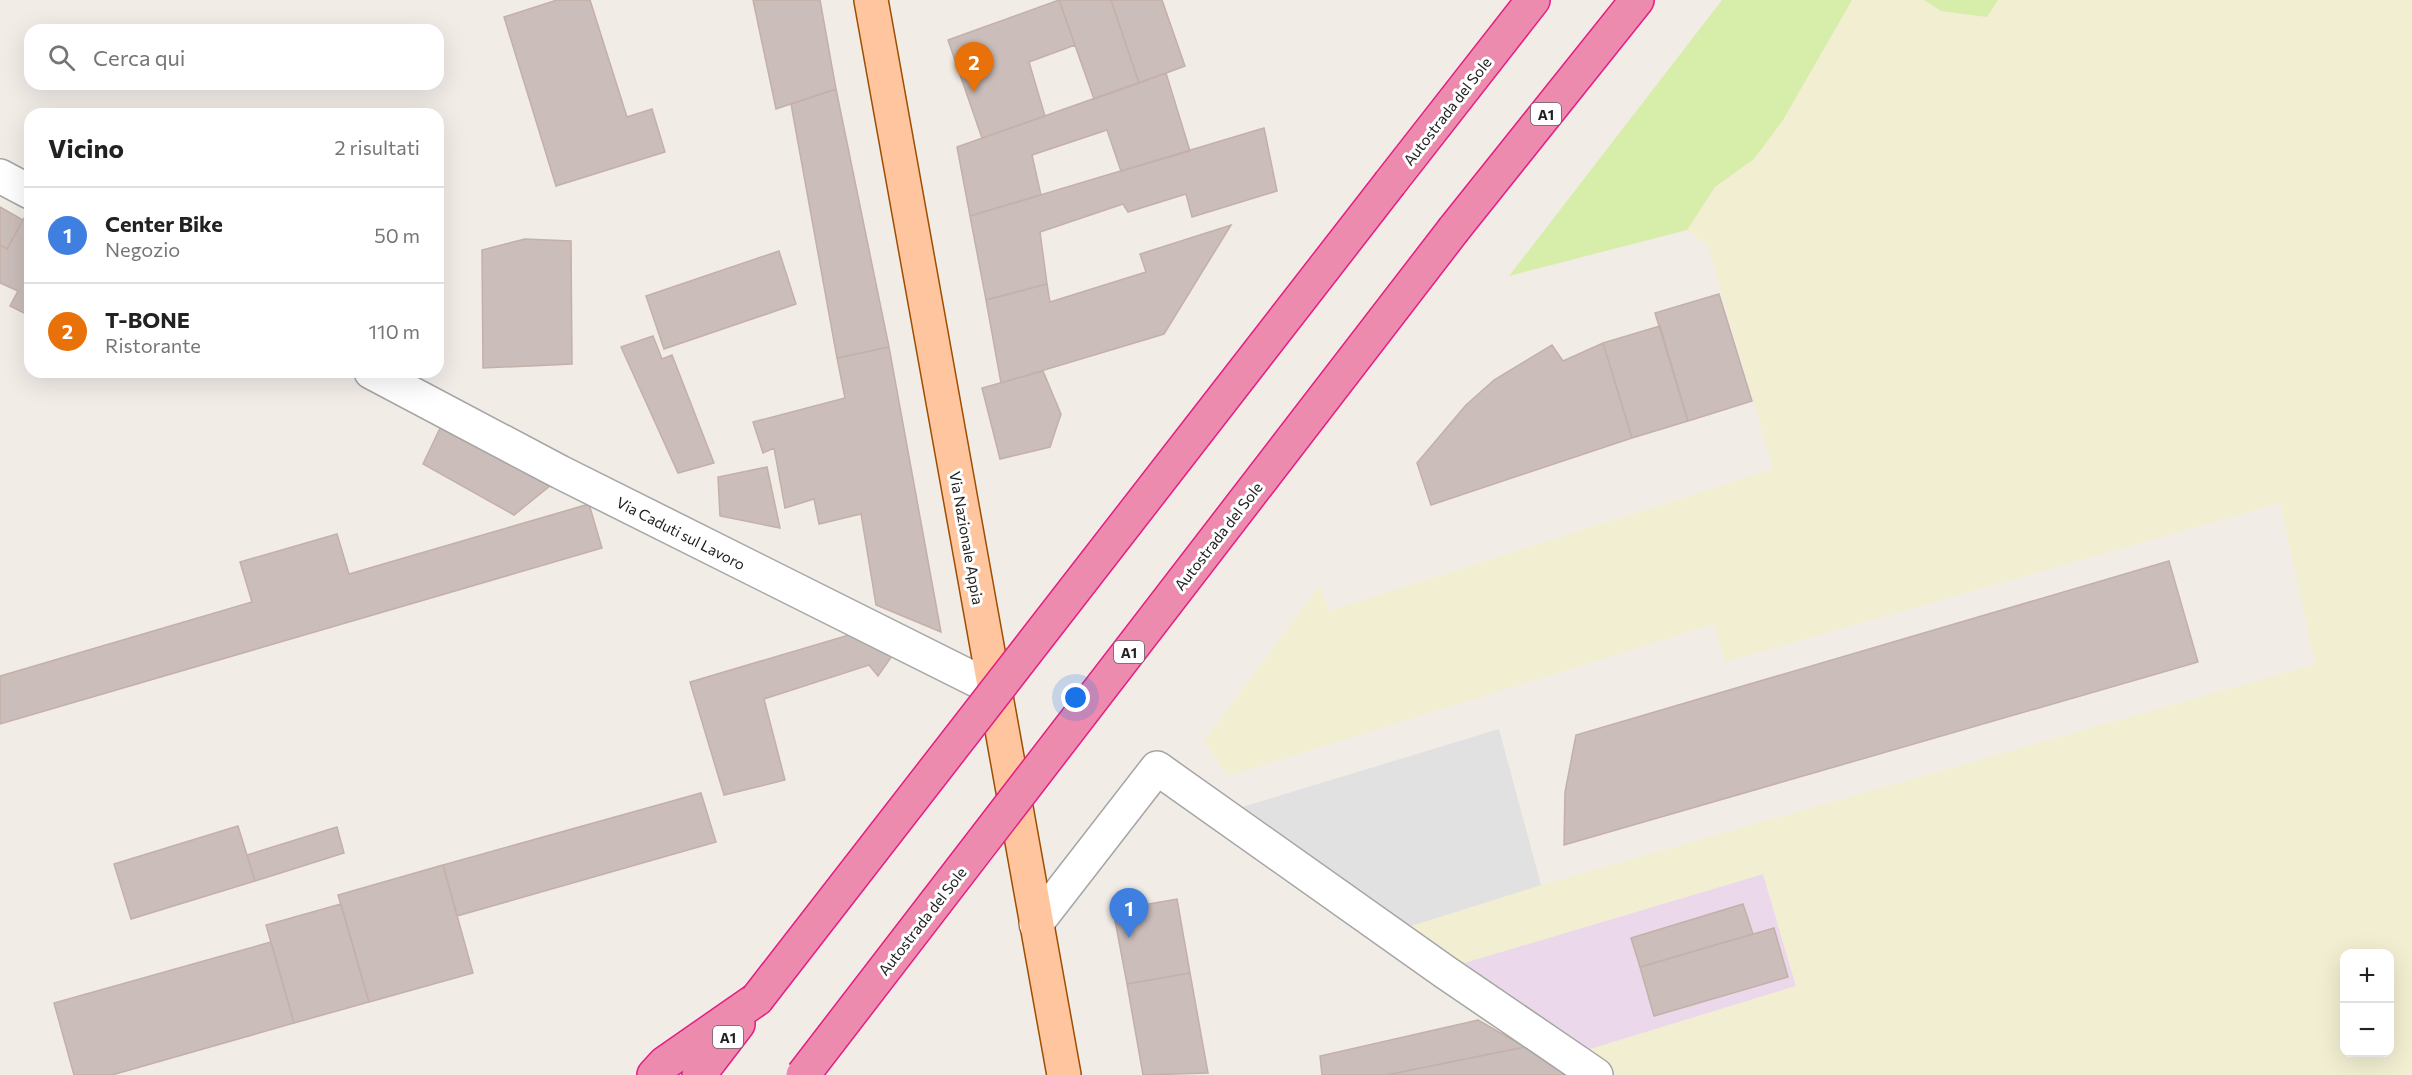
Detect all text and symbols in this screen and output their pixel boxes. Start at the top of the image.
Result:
search box [24,24,444,90]
icon: search [45,41,78,74]
pin: 2 [954,42,994,92]
text: Cerca qui [93,44,185,71]
street label: Autostrada del Sole [1399,53,1495,169]
road number: A1 [1531,103,1561,125]
text: Vicino [48,132,124,163]
text: 2 risultati [335,135,420,159]
text: Center Bike [105,210,223,237]
text: 1 [63,223,72,247]
text: 50 m [374,223,420,247]
text: Negozio [105,237,180,261]
text: T-BONE [105,306,190,333]
text: 2 [62,319,73,343]
text: 110 m [369,319,420,343]
text: Ristorante [105,333,201,357]
street label: Via Nazionale Appia [946,470,988,606]
street label: Autostrada del Sole [1170,478,1266,594]
street label: Via Caduti sul Lavoro [614,493,748,573]
road number: A1 [1114,641,1144,663]
your location [1061,683,1090,712]
street label: Autostrada del Sole [874,863,970,979]
pin: 1 [1110,888,1148,938]
map controls [2340,949,2394,1057]
button: + [2340,949,2394,1003]
button: − [2340,1003,2394,1057]
road number: A1 [713,1026,743,1048]

